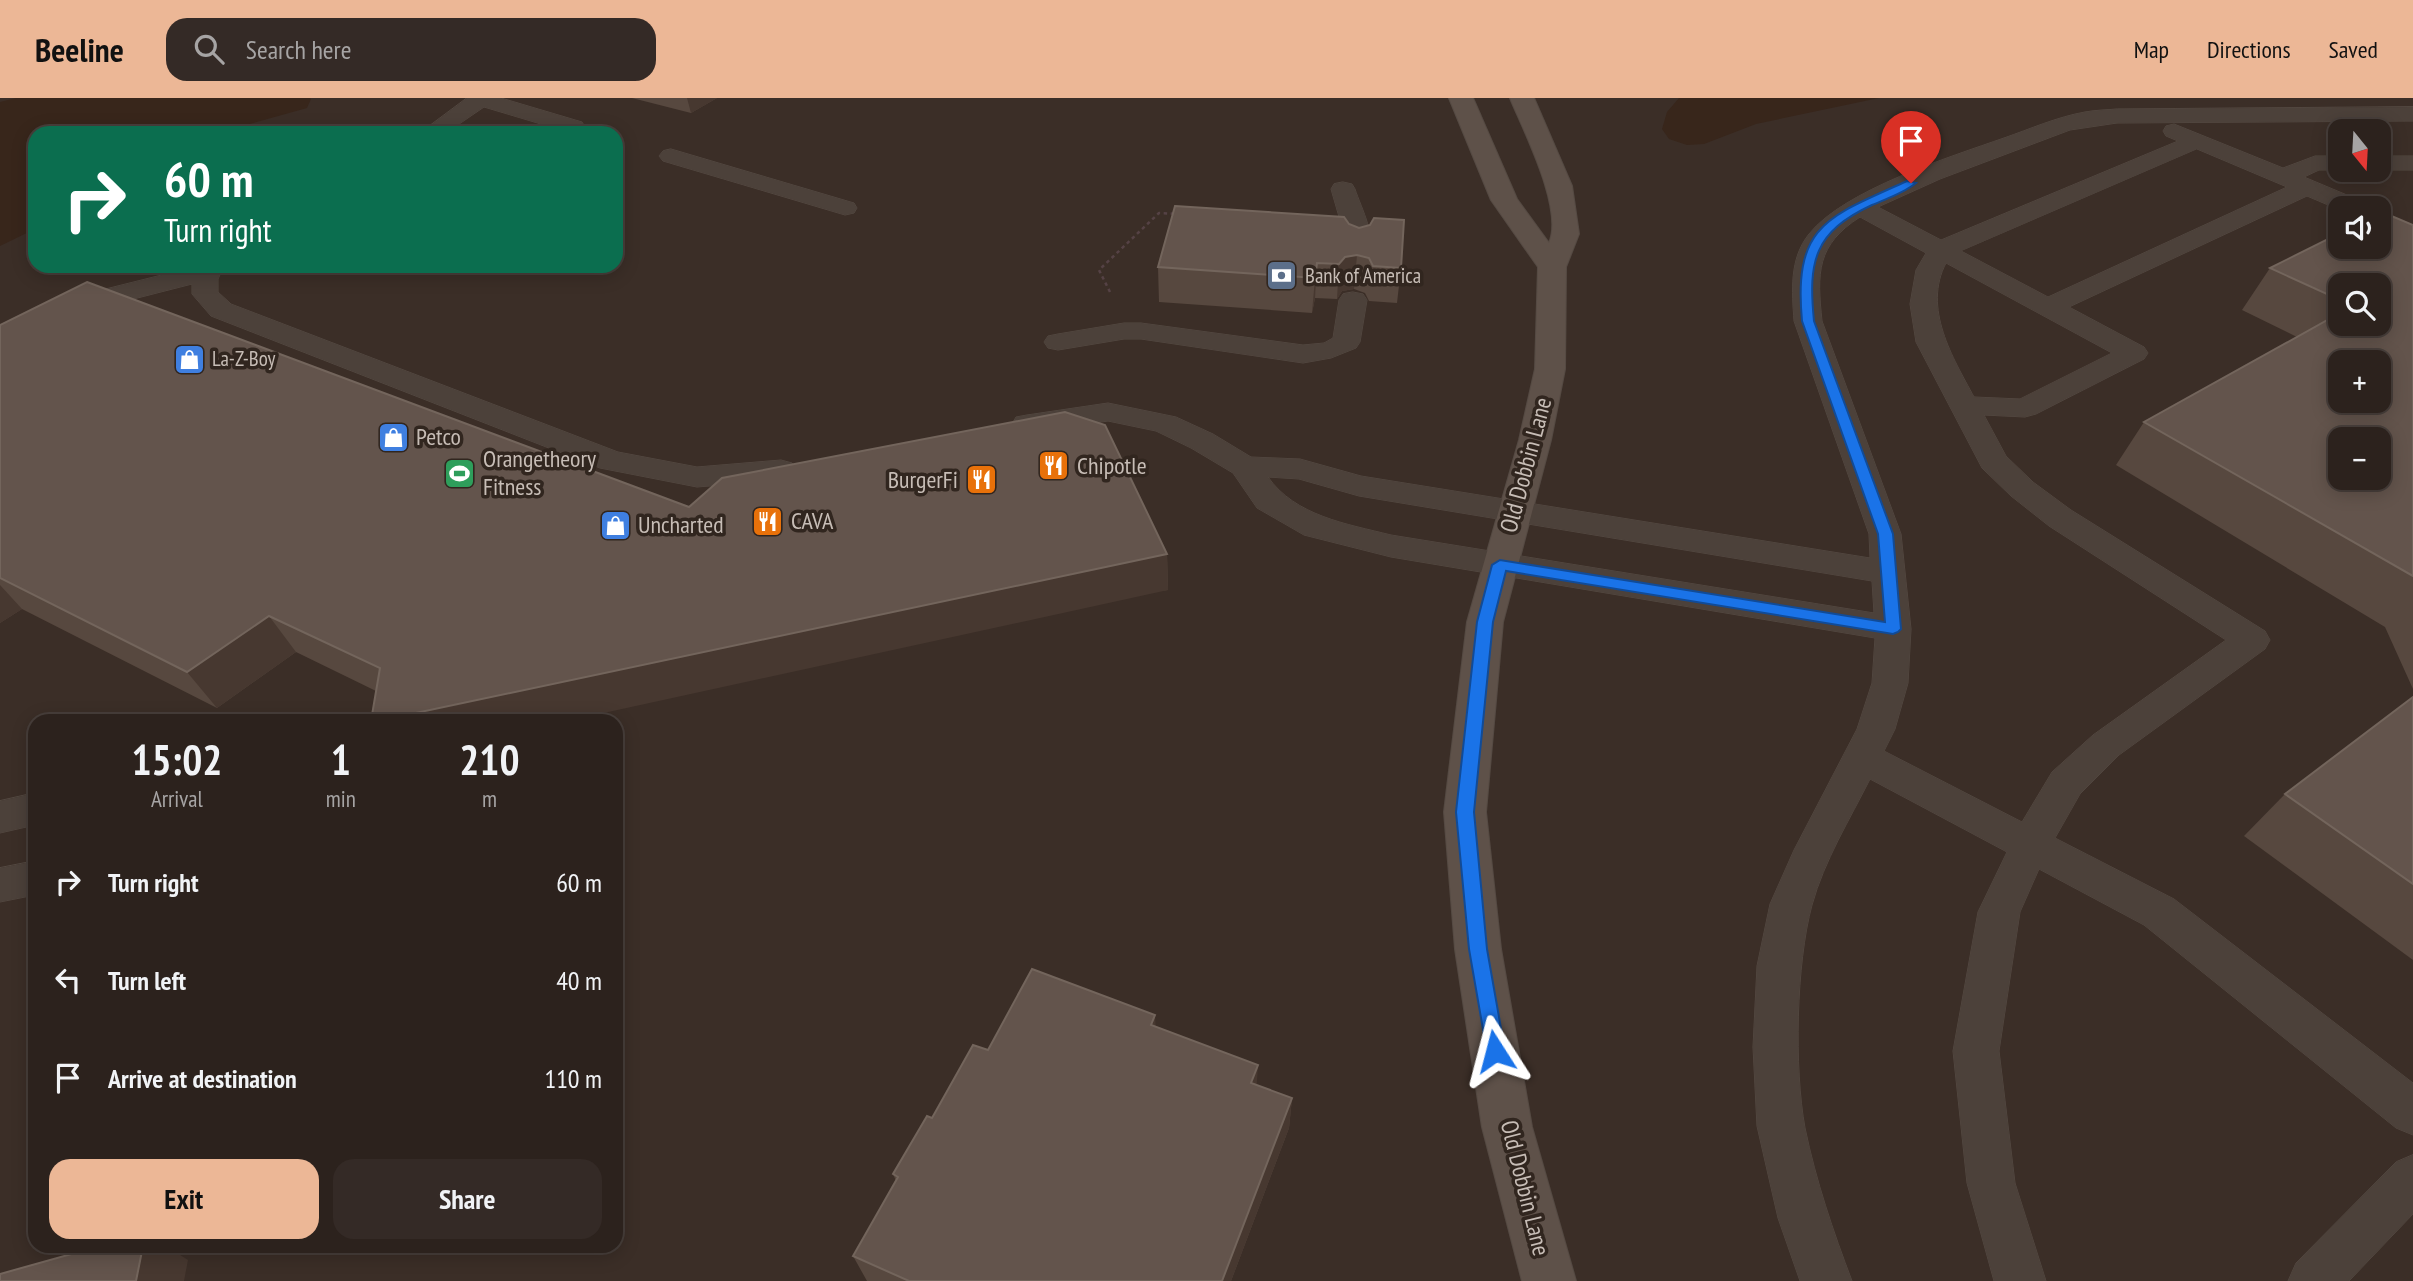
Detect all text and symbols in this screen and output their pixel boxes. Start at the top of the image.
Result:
search box [166,18,656,81]
text: Beeline [35,28,124,71]
icon: search [190,30,228,68]
text: Search here [246,33,351,66]
text: Map [2134,34,2169,65]
text: Directions [2207,34,2291,65]
text: Saved [2329,34,2378,65]
pin [1881,111,1941,183]
north arrow [2328,119,2390,182]
map controls [2328,119,2391,490]
icon: arrive [1892,122,1930,160]
text: 60 m [164,147,253,211]
icon: right [49,154,140,245]
button: sound [2328,196,2391,259]
text: Turn right [164,209,272,251]
bank icon: Bank of America [1265,259,1299,293]
place label: Bank of America [1305,262,1421,289]
button: search [2328,273,2391,336]
shop icon: La-Z-Boy [172,342,206,376]
place label: La-Z-Boy [212,345,276,372]
button: + [2328,350,2391,413]
street label: Old Dobbin Lane [1493,394,1558,536]
shop icon: Petco [376,420,410,454]
place label: Petco [416,421,461,452]
button: − [2328,427,2391,490]
place label: Orangetheory Fitness [483,443,596,502]
restaurant icon: Chipotle [1037,449,1071,483]
place label: Chipotle [1077,450,1147,481]
sports icon: Orangetheory Fitness [443,456,477,490]
restaurant icon: BurgerFi [964,463,998,497]
place label: BurgerFi [888,464,958,495]
restaurant icon: CAVA [751,504,785,538]
place label: CAVA [791,505,834,536]
shop icon: Uncharted [598,508,632,542]
place label: Uncharted [638,509,724,540]
text: 15:02 [131,732,222,787]
text: 1 [331,732,351,787]
text: 210 [459,732,520,787]
text: Arrival [151,784,203,813]
text: min [326,784,356,813]
text: m [482,784,497,813]
icon: right [49,863,87,901]
text: Turn right [108,866,199,899]
text: 60 m [556,866,602,899]
icon: left [49,961,87,999]
text: Turn left [108,964,186,997]
text: 40 m [556,964,602,997]
position arrow [1458,1014,1532,1088]
icon: arrive [49,1059,87,1097]
text: Arrive at destination [108,1062,297,1095]
text: 110 m [544,1062,602,1095]
street label: Old Dobbin Lane [1494,1117,1557,1259]
button: Exit [49,1159,319,1239]
button: Share [333,1159,602,1239]

